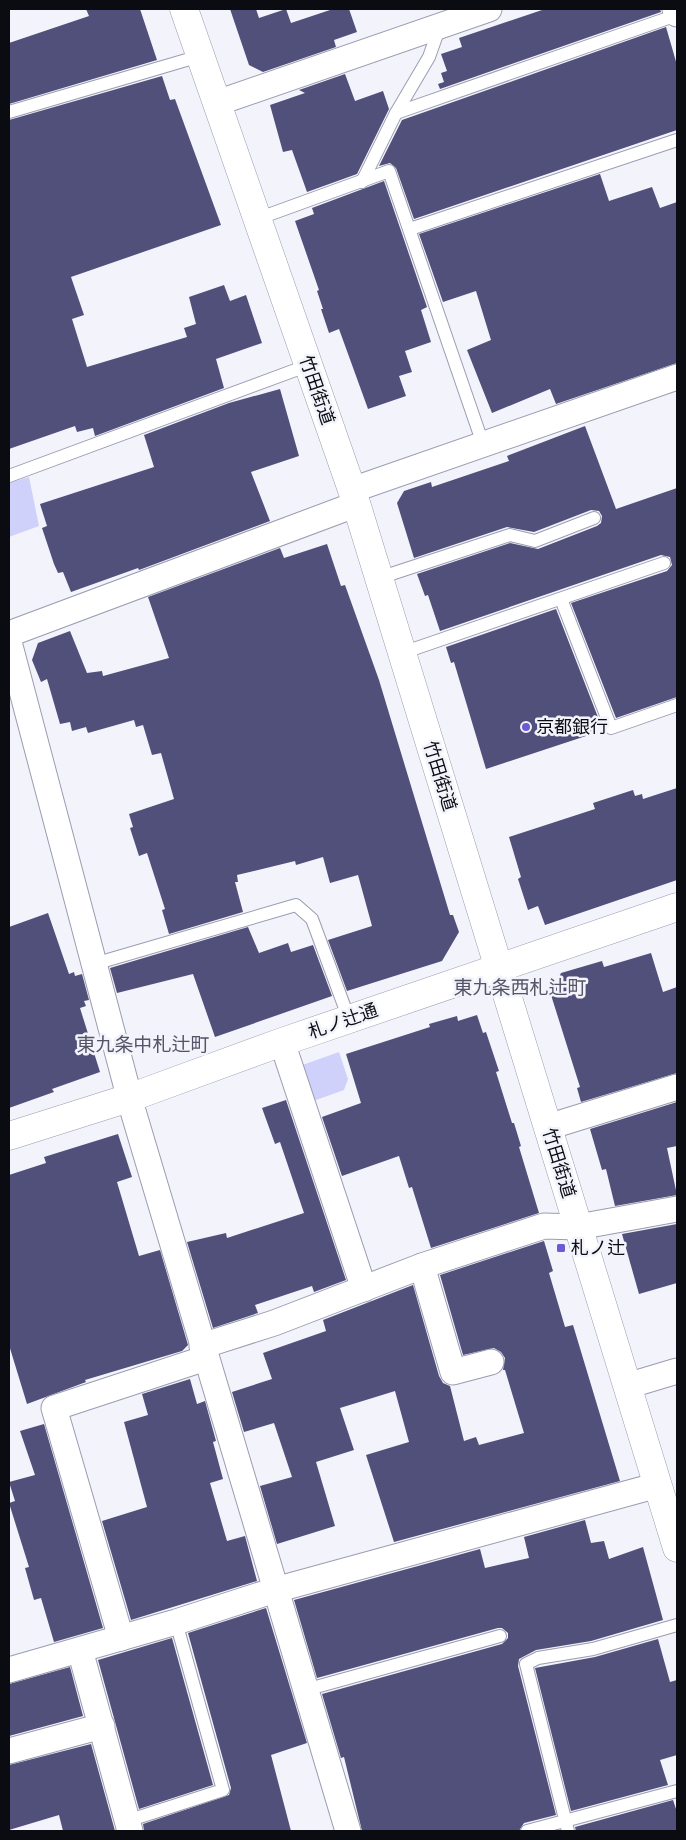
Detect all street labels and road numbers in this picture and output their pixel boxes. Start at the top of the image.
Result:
street label: 竹田街道 [296,352,339,427]
street label: 竹田街道 [420,738,461,813]
street label: 札ノ辻通 [305,999,380,1042]
street label: 竹田街道 [539,1125,580,1200]

